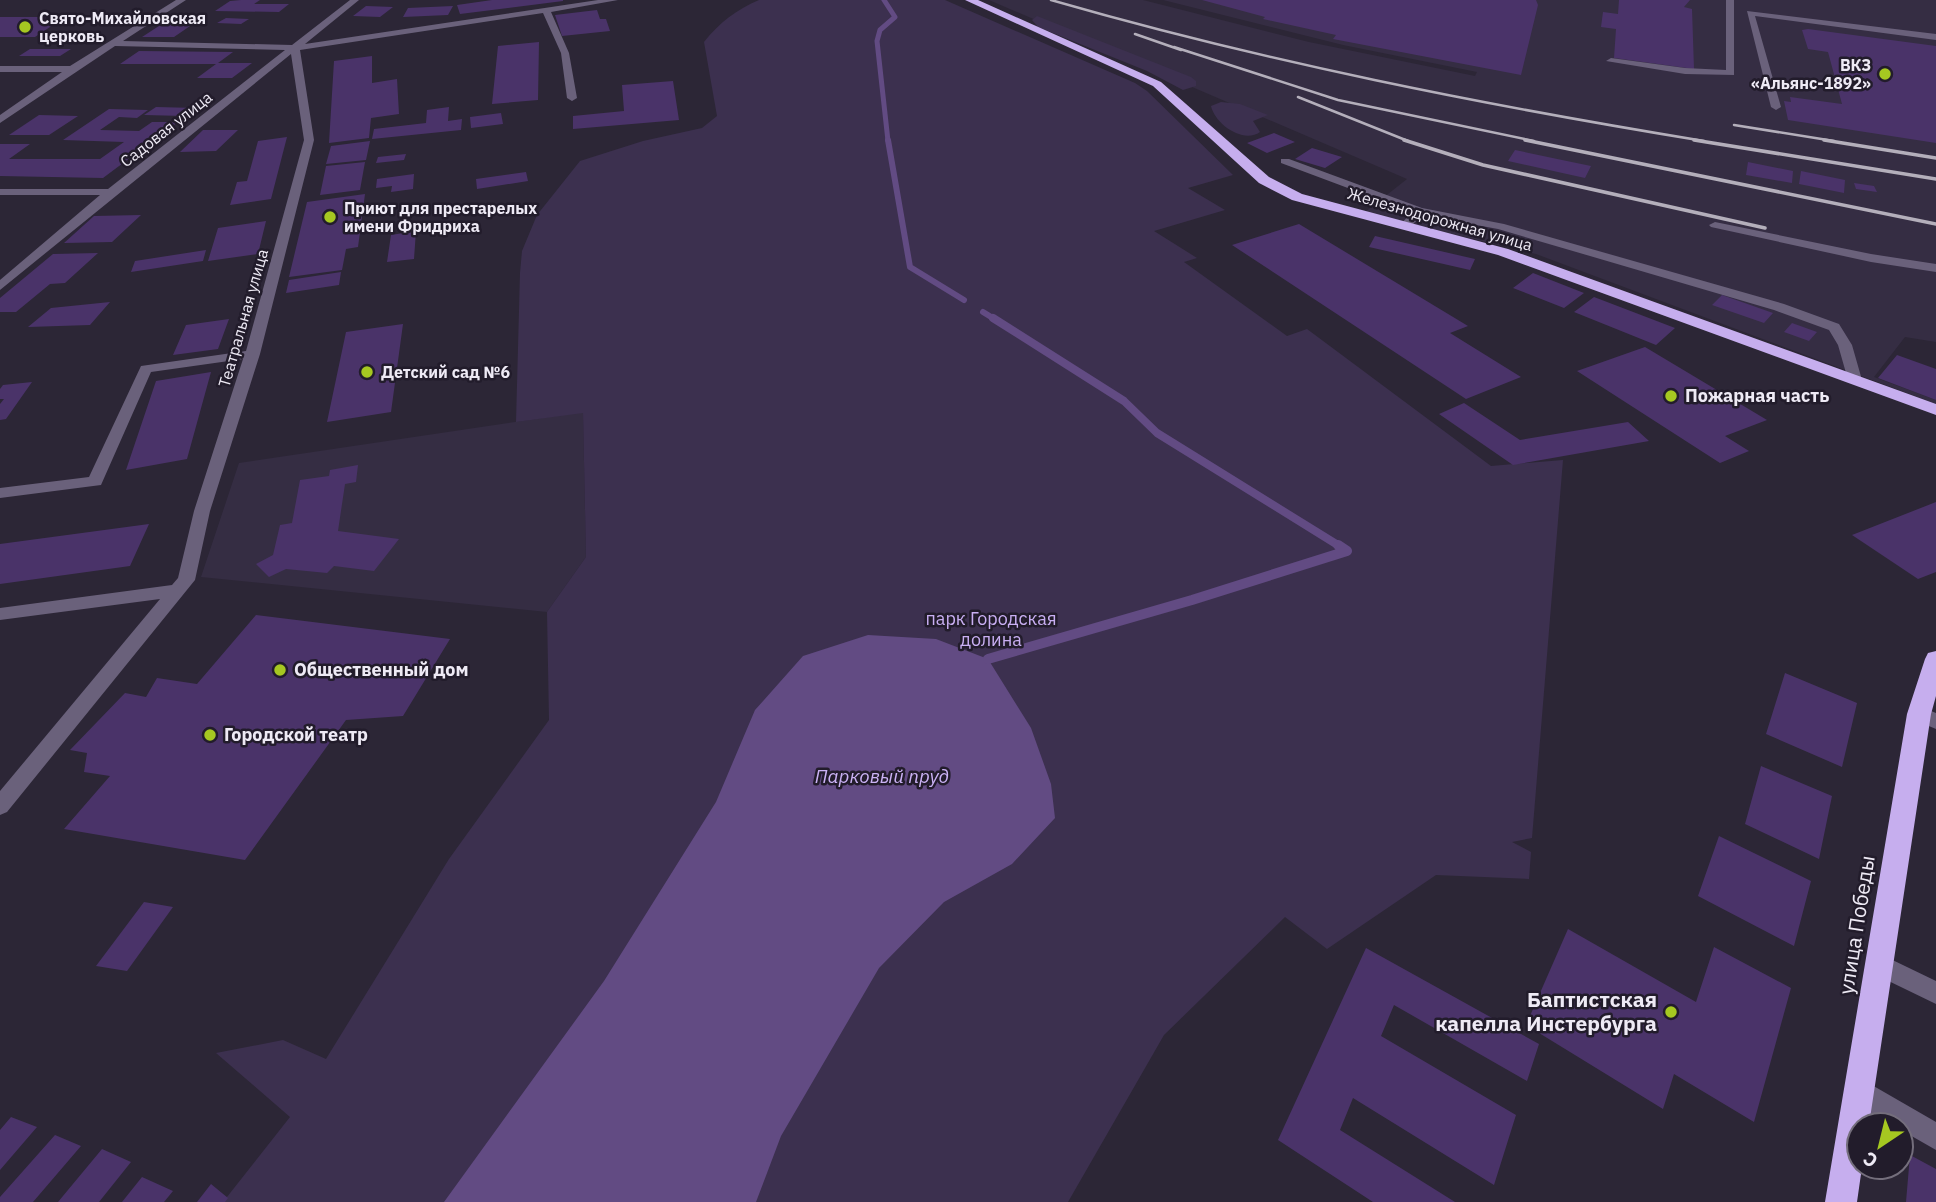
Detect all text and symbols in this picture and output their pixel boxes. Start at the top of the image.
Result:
place label: Свято-Михайловская церковь [39,8,206,46]
marker: Свято-Михайловская церковь [17,19,33,35]
place label: ВКЗ «Альянс-1892» [1751,55,1871,93]
marker: ВКЗ «Альянс-1892» [1877,66,1893,82]
street label: Садовая улица [116,87,216,171]
street label: Железнодорожная улица [1345,183,1535,255]
place label: Приют для престарелых имени Фридриха [344,198,537,236]
marker: Приют для престарелых имени Фридриха [322,209,338,225]
street label: Театральная улица [214,246,272,389]
place label: Детский сад №6 [381,362,510,382]
marker: Детский сад №6 [359,364,375,380]
place label: Пожарная часть [1685,384,1829,407]
marker: Пожарная часть [1663,388,1679,404]
park label: парк Городская долина [925,607,1057,651]
place label: Общественный дом [294,658,469,681]
marker: Общественный дом [272,662,288,678]
place label: Городской театр [224,723,368,746]
marker: Городской театр [202,727,218,743]
water label: Парковый пруд [815,764,949,788]
street label: улица Победы [1831,853,1881,997]
place label: Баптистская капелла Инстербурга [1435,985,1657,1037]
marker: Баптистская капелла Инстербурга [1663,1004,1679,1020]
north arrow [1845,1111,1915,1181]
text: С [1858,1147,1882,1173]

